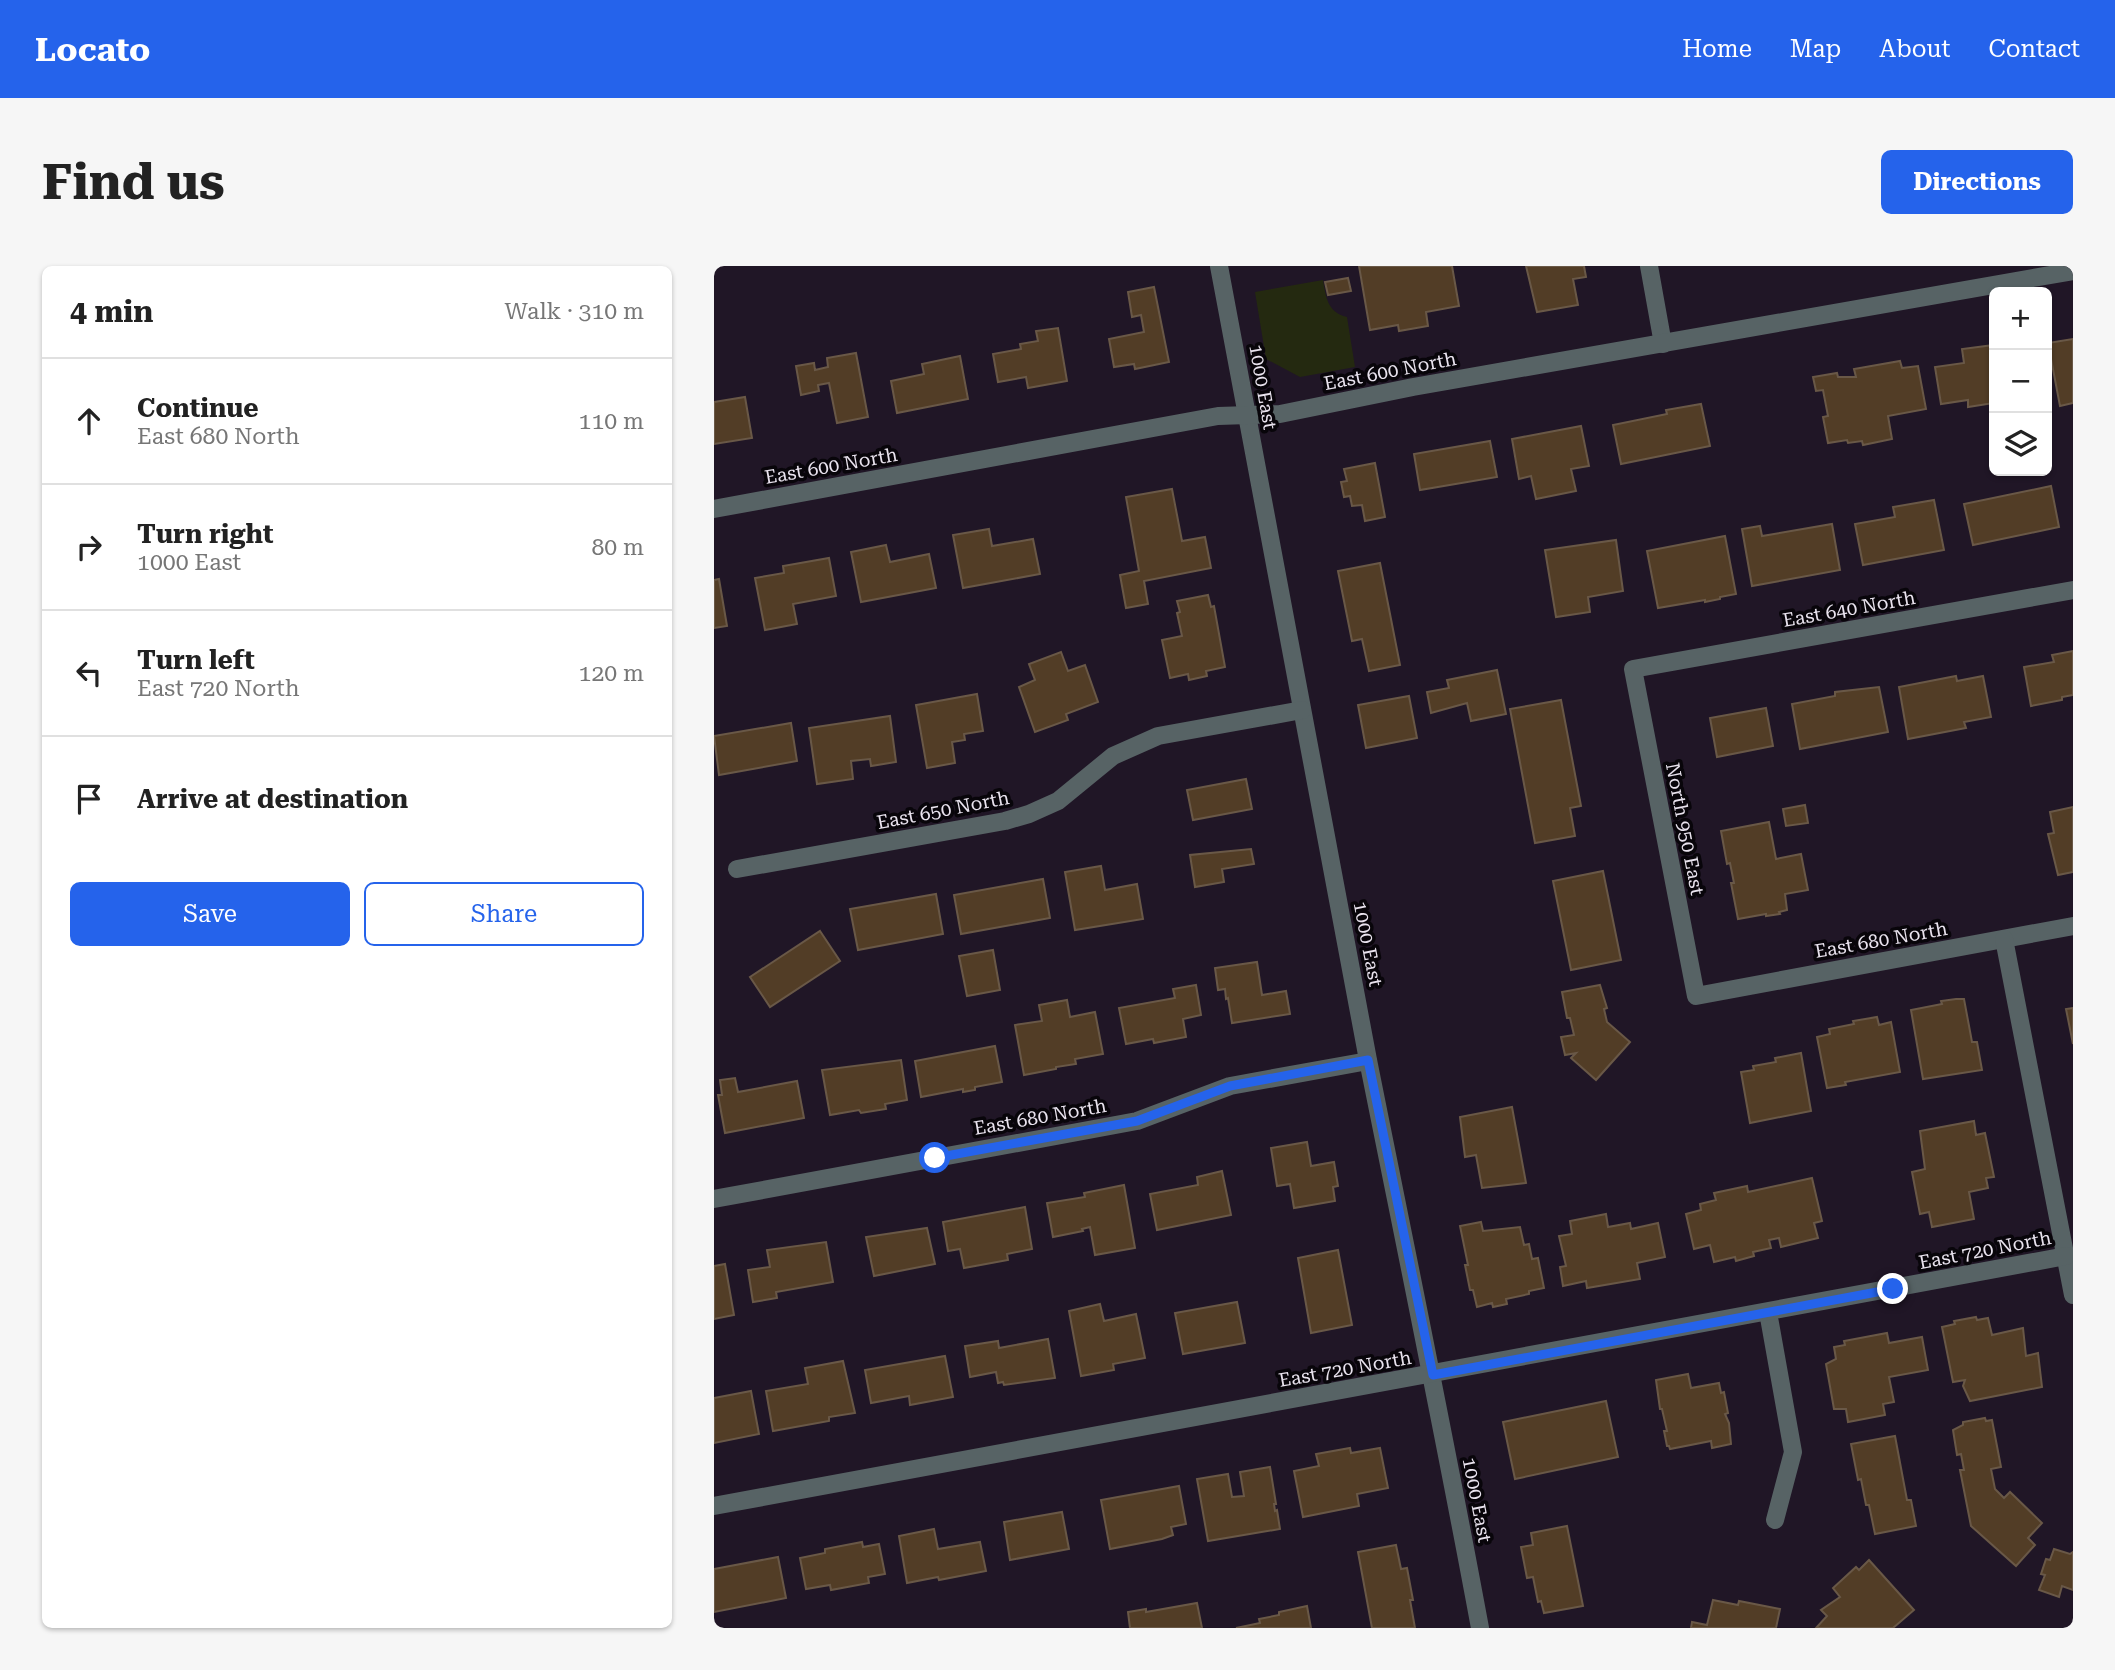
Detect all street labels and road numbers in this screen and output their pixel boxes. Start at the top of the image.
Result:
street label: 1000 East [1244,343,1282,431]
street label: East 600 North [1322,347,1458,395]
street label: East 600 North [763,443,899,489]
street label: East 640 North [1781,586,1917,632]
street label: North 950 East [1661,761,1709,897]
street label: East 650 North [875,786,1011,834]
street label: 1000 East [1349,900,1387,988]
street label: East 680 North [1813,917,1949,963]
street label: East 680 North [972,1094,1108,1140]
street label: East 720 North [1917,1226,2053,1274]
street label: East 720 North [1277,1346,1413,1392]
street label: 1000 East [1458,1456,1496,1544]

